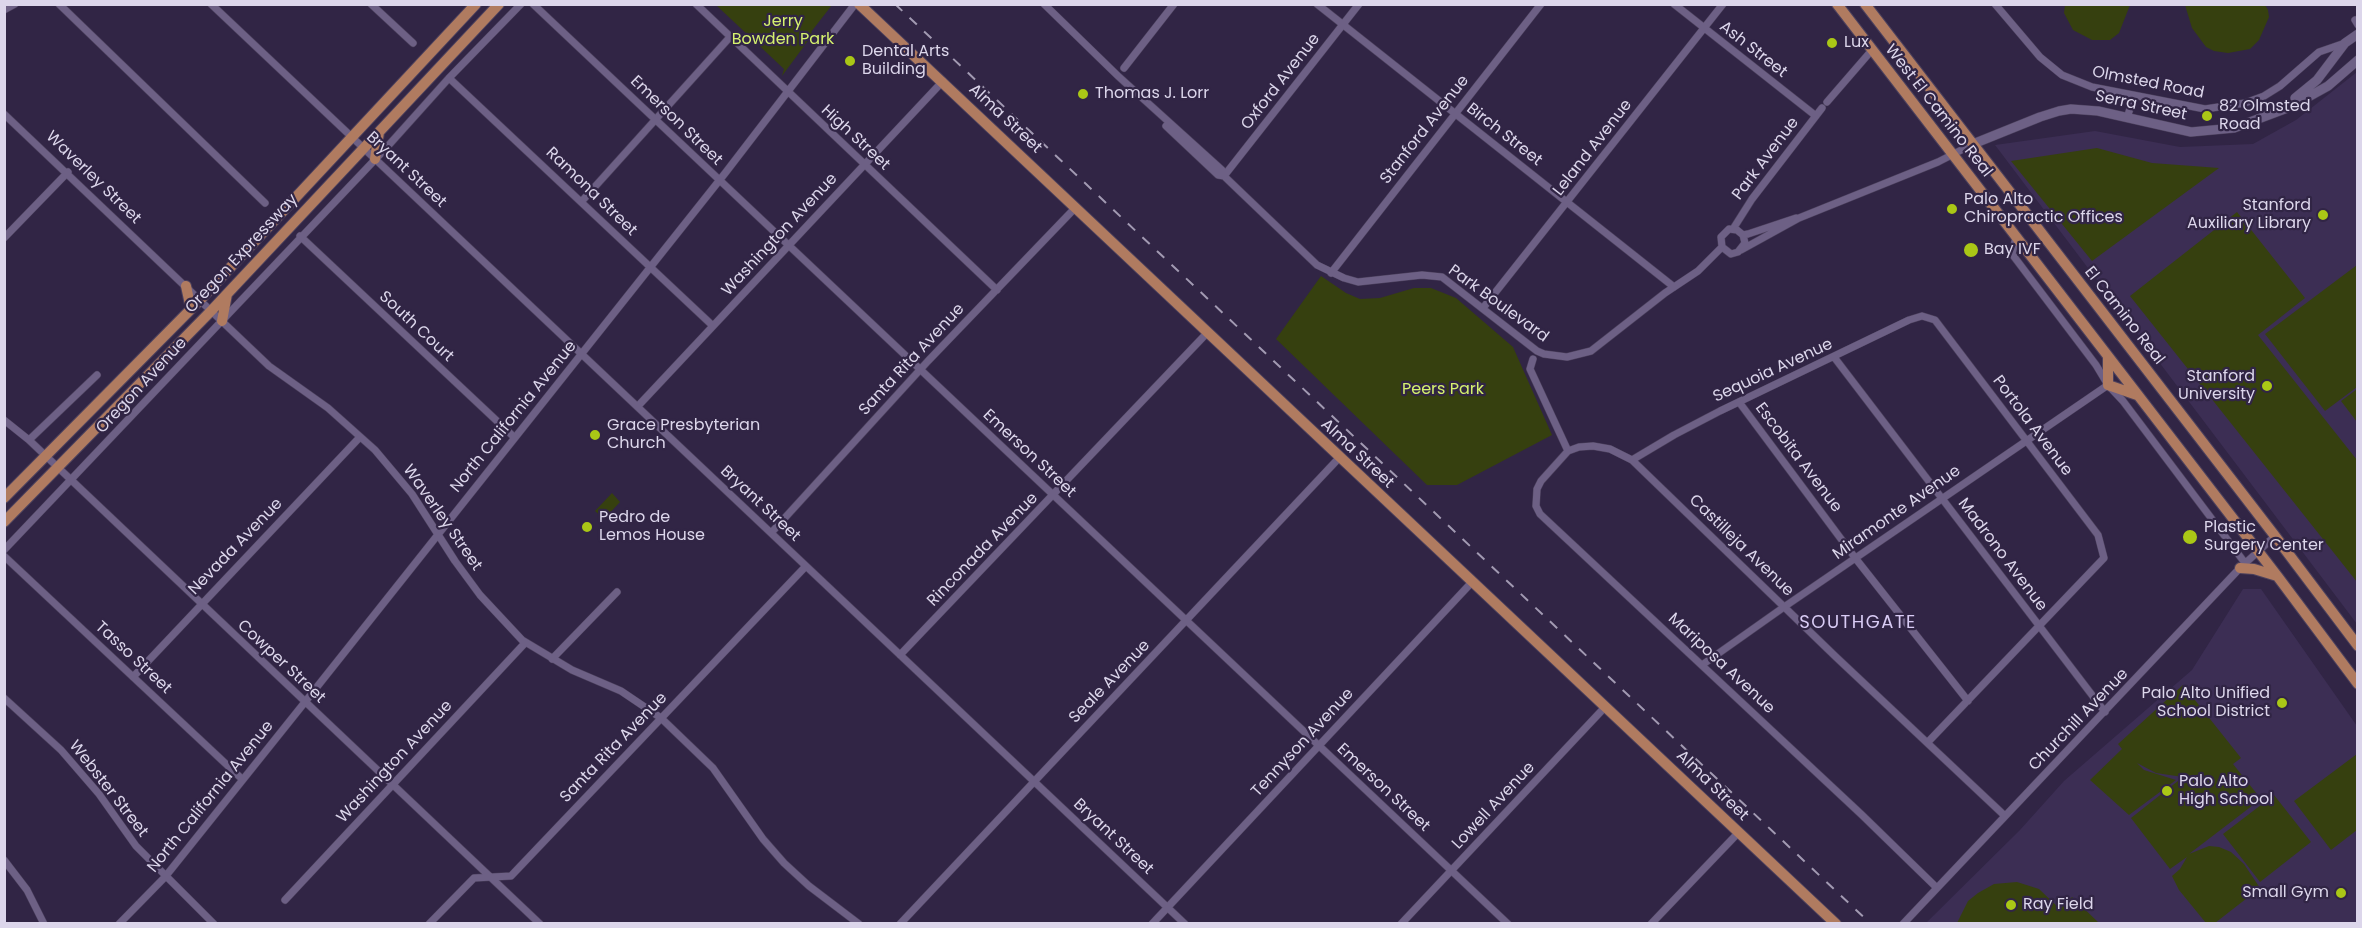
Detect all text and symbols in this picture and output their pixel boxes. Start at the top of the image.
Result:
park label: Jerry Bowden Park [732,12,834,50]
street label: Ash Street [1715,18,1791,82]
street label: Oxford Avenue [1237,30,1325,134]
place label: Lux [1844,33,1869,53]
marker: Lux [1825,36,1839,50]
street label: West El Camino Real [1880,41,1996,181]
place label: Dental Arts Building [862,42,949,80]
marker: Dental Arts Building [843,54,857,68]
street label: Olmsted Road [2090,63,2206,103]
street label: Emerson Street [626,72,726,170]
street label: Stanford Avenue [1377,72,1473,188]
street label: Alma Street [964,80,1046,158]
place label: Thomas J. Lorr [1095,84,1209,104]
marker: Thomas J. Lorr [1076,87,1090,101]
street label: Serra Street [2093,87,2189,125]
street label: Leland Avenue [1549,96,1637,200]
place label: 82 Olmsted Road [2219,97,2310,135]
street label: Birch Street [1462,99,1546,171]
street label: High Street [817,101,893,175]
marker: 82 Olmsted Road [2200,109,2214,123]
street label: Park Avenue [1729,114,1803,204]
street label: Waverley Street [41,128,145,228]
street label: Bryant Street [362,128,450,212]
street label: Ramona Street [541,144,641,240]
street label: Washington Avenue [718,170,842,300]
street label: Oregon Expressway [182,190,302,318]
place label: Palo Alto Chiropractic Offices [1964,190,2123,228]
place label: Stanford Auxiliary Library [2187,196,2311,234]
marker: Palo Alto Chiropractic Offices [1945,202,1959,216]
marker: Stanford Auxiliary Library [2316,208,2330,222]
place label: Bay IVF [1984,240,2041,260]
marker: Bay IVF [1962,241,1980,259]
street label: Park Boulevard [1444,261,1552,347]
street label: El Camino Real [2080,263,2168,369]
street label: South Court [375,288,457,366]
street label: Santa Rita Avenue [855,300,969,420]
street label: Oregon Avenue [93,334,191,438]
street label: Sequoia Avenue [1710,335,1836,407]
street label: North California Avenue [447,337,581,497]
place label: Stanford University [2178,367,2255,405]
street label: Portola Avenue [1988,372,2076,480]
marker: Stanford University [2260,379,2274,393]
park label: Peers Park [1402,380,1484,400]
street label: Escobita Avenue [1751,399,1845,517]
street label: Emerson Street [978,406,1080,502]
street label: Alma Street [1316,415,1398,493]
place label: Grace Presbyterian Church [607,416,760,454]
marker: Grace Presbyterian Church [588,428,602,442]
street label: Waverley Street [398,461,486,575]
street label: Bryant Street [716,462,804,546]
street label: Miramonte Avenue [1829,462,1965,564]
street label: Rinconada Avenue [924,489,1042,611]
street label: Castilleja Avenue [1685,491,1797,601]
street label: Nevada Avenue [185,495,287,599]
street label: Madrono Avenue [1953,495,2051,615]
place label: Pedro de Lemos House [599,508,705,546]
place label: Plastic Surgery Center [2204,518,2324,556]
marker: Pedro de Lemos House [580,520,594,534]
marker: Plastic Surgery Center [2181,528,2199,546]
street label: Mariposa Avenue [1664,610,1778,718]
district label: SOUTHGATE [1799,612,1917,634]
street label: Cowper Street [233,616,329,708]
street label: Tasso Street [91,618,175,698]
street label: Seale Avenue [1065,636,1155,728]
street label: Churchill Avenue [2025,665,2133,775]
place label: Palo Alto Unified School District [2142,684,2270,722]
street label: Tennyson Avenue [1248,685,1358,801]
street label: Santa Rita Avenue [556,689,672,807]
marker: Palo Alto Unified School District [2275,696,2289,710]
street label: Washington Avenue [333,697,457,827]
street label: North California Avenue [144,717,278,877]
street label: Webster Street [64,737,152,841]
street label: Emerson Street [1332,740,1434,836]
street label: Alma Street [1672,747,1752,825]
street label: Lowell Avenue [1449,758,1539,854]
place label: Palo Alto High School [2179,772,2273,810]
marker: Palo Alto High School [2160,784,2174,798]
street label: Bryant Street [1069,795,1157,879]
place label: Small Gym [2242,883,2329,903]
marker: Small Gym [2334,886,2348,900]
place label: Ray Field [2023,895,2093,915]
marker: Ray Field [2004,898,2018,912]

